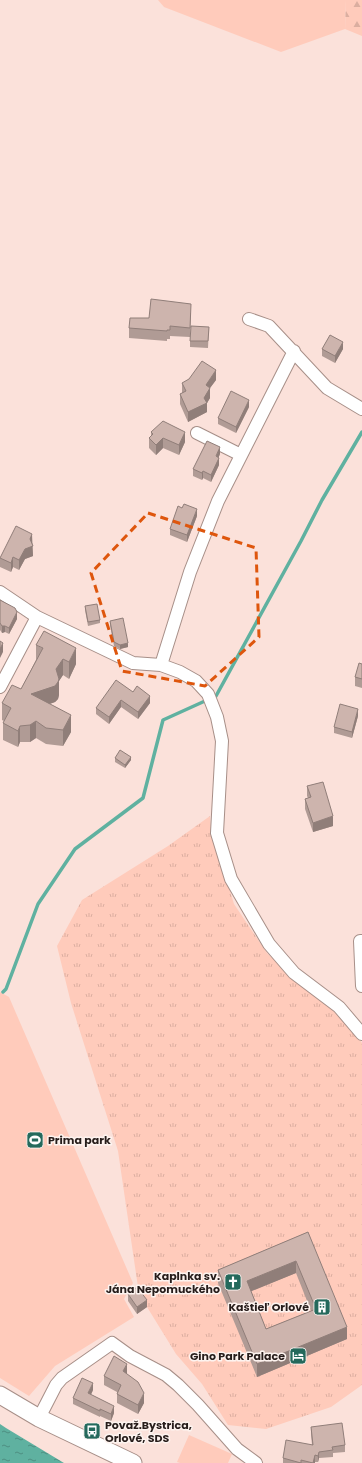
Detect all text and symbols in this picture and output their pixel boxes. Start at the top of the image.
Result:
sports icon: Prima park [25,1130,45,1150]
place label: Prima park [48,1132,111,1148]
place label: Kaplnka sv. Jána Nepomuckého [106,1268,220,1297]
church icon: Kaplnka sv. Jána Nepomuckého [223,1272,243,1292]
building icon: Kaštieľ Orlové [312,1297,332,1317]
place label: Kaštieľ Orlové [228,1299,309,1315]
hotel icon: Gino Park Palace [288,1346,308,1366]
place label: Gino Park Palace [190,1348,285,1364]
place label: Považ.Bystrica, Orlové, SDS [105,1417,192,1446]
bus stop icon: Považ.Bystrica, Orlové, SDS [82,1421,102,1441]

